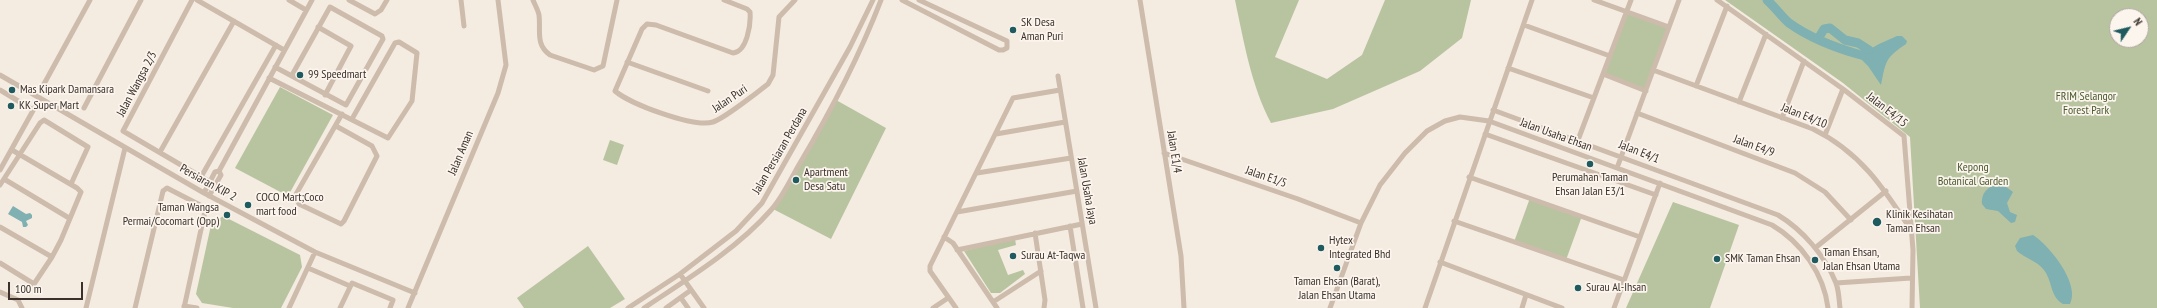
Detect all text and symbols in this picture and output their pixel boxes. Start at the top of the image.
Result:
north arrow [2109,8,2149,48]
text: N [2131,15,2145,28]
place label: SK Desa Aman Puri [1021,16,1063,44]
marker: SK Desa Aman Puri [1008,25,1018,35]
street label: Jalan Wangsa 2/3 [114,49,160,119]
place label: 99 Speedmart [308,68,366,82]
marker: 99 Speedmart [295,70,305,80]
street label: Jalan Puri [710,82,750,116]
place label: Mas Kipark Damansara [20,83,114,97]
marker: Mas Kipark Damansara [7,85,17,95]
street label: Jalan E4/15 [1864,90,1910,130]
park label: FRIM Selangor Forest Park [2056,90,2116,118]
place label: KK Super Mart [19,99,79,113]
street label: Jalan E4/10 [1779,100,1829,132]
marker: KK Super Mart [6,101,16,111]
street label: Jalan Persiaran Perdana [749,105,811,197]
street label: Jalan Usaha Ehsan [1518,115,1594,155]
street label: Jalan Aman [445,129,477,177]
street label: Jalan E1/4 [1164,130,1184,174]
street label: Jalan E4/9 [1732,132,1776,160]
street label: Jalan E4/1 [1617,138,1661,166]
street label: Jalan Usaha Jaya [1074,156,1100,226]
marker: Perumahan Taman Ehsan Jalan E3/1 [1585,159,1595,169]
street label: Persiaran KIP 2 [177,161,239,205]
park label: Kepong Botanical Garden [1938,161,2008,189]
street label: Jalan E1/5 [1244,163,1288,191]
place label: Apartment Desa Satu [804,166,848,194]
place label: Perumahan Taman Ehsan Jalan E3/1 [1552,171,1628,199]
marker: Apartment Desa Satu [791,175,801,185]
place label: COCO Mart;Coco mart food [256,191,324,219]
marker: COCO Mart;Coco mart food [243,200,253,210]
place label: Taman Wangsa Permai/Cocomart (Opp) [123,201,219,229]
place label: Klinik Kesihatan Taman Ehsan [1886,208,1953,236]
marker: Taman Wangsa Permai/Cocomart (Opp) [222,210,232,220]
marker: Klinik Kesihatan Taman Ehsan [1871,216,1883,228]
place label: Hytex Integrated Bhd [1329,234,1390,262]
marker: Hytex Integrated Bhd [1316,243,1326,253]
place label: Taman Ehsan, Jalan Ehsan Utama [1823,246,1900,274]
place label: Surau At-Taqwa [1021,249,1085,263]
marker: Surau At-Taqwa [1008,251,1018,261]
place label: SMK Taman Ehsan [1725,252,1800,266]
marker: SMK Taman Ehsan [1712,254,1722,264]
marker: Taman Ehsan, Jalan Ehsan Utama [1810,255,1820,265]
marker: Taman Ehsan (Barat), Jalan Ehsan Utama [1332,263,1342,273]
scale bar [10,274,85,300]
place label: Taman Ehsan (Barat), Jalan Ehsan Utama [1294,275,1380,303]
text: 100 m [15,281,42,296]
place label: Surau Al-Ihsan [1586,281,1646,295]
marker: Surau Al-Ihsan [1573,283,1583,293]

